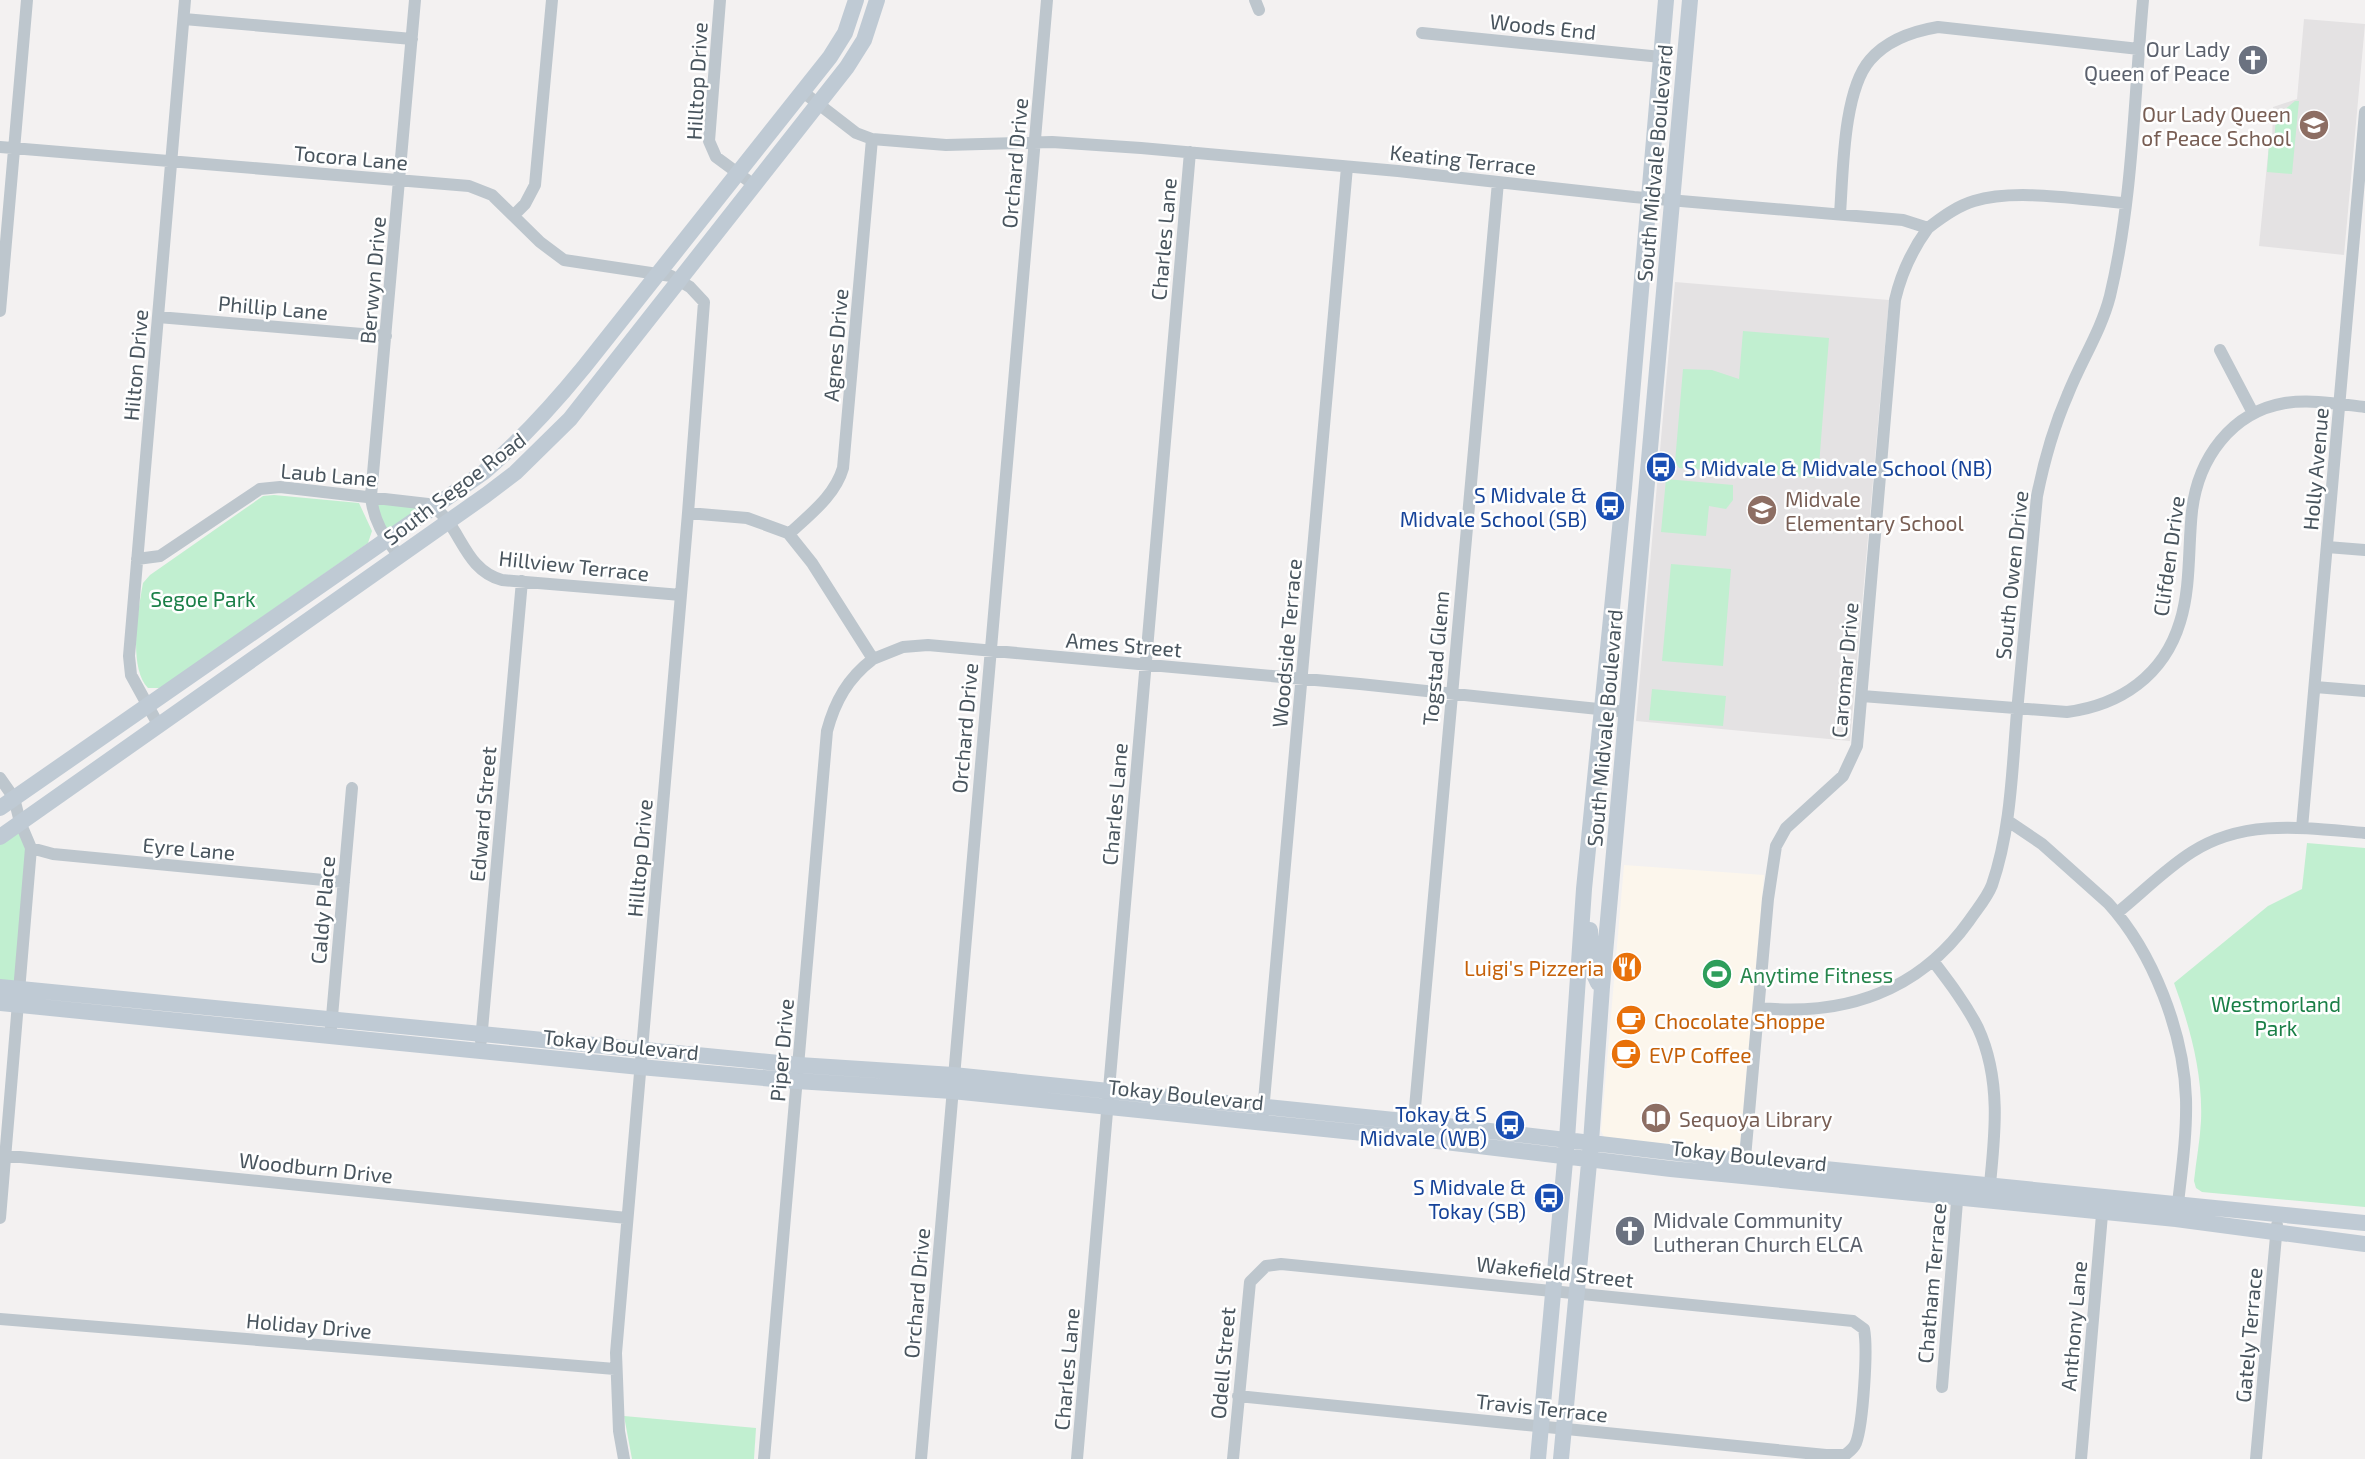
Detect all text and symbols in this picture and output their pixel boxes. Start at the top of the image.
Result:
street label: Woods End [1489,8,1597,44]
street label: Hilltop Drive [680,21,712,141]
place label: Our Lady Queen of Peace [2084,36,2230,86]
street label: South Midvale Boulevard [1631,43,1677,283]
church icon: Our Lady Queen of Peace [2236,43,2270,77]
street label: Orchard Drive [996,97,1032,229]
place label: Our Lady Queen of Peace School [2141,101,2292,150]
school or university icon: Our Lady Queen of Peace School [2297,108,2331,142]
street label: Keating Terrace [1389,139,1537,179]
street label: Tocora Lane [293,140,409,174]
street label: Charles Lane [1145,177,1181,301]
street label: Berwyn Drive [354,215,390,345]
street label: Agnes Drive [818,287,852,403]
street label: Phillip Lane [217,290,329,324]
street label: Hilton Drive [118,308,152,422]
street label: Holly Avenue [2297,407,2333,531]
street label: South Segoe Road [378,426,530,550]
bus stop icon: S Midvale & Midvale School (NB) [1644,450,1678,484]
place label: S Midvale & Midvale School (NB) [1684,455,1992,480]
street label: Laub Lane [280,457,378,491]
place label: S Midvale & Midvale School (SB) [1400,482,1587,531]
place label: Midvale Elementary School [1785,486,1965,535]
bus stop icon: S Midvale & Midvale School (SB) [1593,489,1627,523]
street label: South Owen Drive [1990,489,2032,661]
school or university icon: Midvale Elementary School [1745,493,1779,527]
street label: Clifden Drive [2147,494,2189,618]
street label: Hillview Terrace [498,545,650,585]
street label: Woodside Terrace [1266,557,1306,729]
park label: Segoe Park [150,586,256,611]
street label: Togstad Glenn [1417,589,1453,727]
street label: Caromar Drive [1826,601,1862,739]
street label: South Midvale Boulevard [1581,608,1627,848]
street label: Ames Street [1065,626,1183,662]
street label: Orchard Drive [946,662,982,794]
street label: Charles Lane [1096,742,1132,866]
street label: Edward Street [464,745,500,883]
street label: Hilltop Drive [621,798,657,918]
street label: Eyre Lane [142,832,236,864]
street label: Caldy Place [305,855,339,965]
restaurant icon: Luigi's Pizzeria [1610,950,1644,984]
place label: Luigi's Pizzeria [1464,955,1604,980]
sports icon: Anytime Fitness [1700,957,1734,991]
place label: Anytime Fitness [1740,962,1893,987]
park label: Westmorland Park [2211,991,2341,1040]
street label: Piper Drive [764,997,798,1103]
cafe icon: Chocolate Shoppe [1614,1003,1648,1037]
place label: Chocolate Shoppe [1654,1008,1825,1033]
street label: Tokay Boulevard [542,1023,700,1065]
cafe icon: EVP Coffee [1609,1037,1643,1071]
place label: EVP Coffee [1649,1042,1751,1067]
street label: Tokay Boulevard [1107,1073,1265,1115]
place label: Tokay & S Midvale (WB) [1359,1101,1487,1150]
library icon: Sequoya Library [1639,1101,1673,1135]
place label: Sequoya Library [1679,1106,1832,1131]
bus stop icon: Tokay & S Midvale (WB) [1493,1108,1527,1142]
street label: Tokay Boulevard [1670,1134,1828,1176]
street label: Woodburn Drive [238,1146,394,1188]
place label: S Midvale & Tokay (SB) [1413,1174,1526,1223]
bus stop icon: S Midvale & Tokay (SB) [1532,1181,1566,1215]
street label: Chatham Terrace [1912,1202,1950,1364]
place label: Midvale Community Lutheran Church ELCA [1653,1207,1863,1256]
church icon: Midvale Community Lutheran Church ELCA [1613,1214,1647,1248]
street label: Orchard Drive [898,1227,934,1359]
street label: Wakefield Street [1475,1250,1635,1292]
street label: Anthony Lane [2055,1260,2091,1392]
street label: Gately Terrace [2230,1266,2266,1404]
street label: Odell Street [1205,1306,1239,1420]
street label: Holiday Drive [245,1307,373,1343]
street label: Charles Lane [1048,1307,1084,1431]
street label: Travis Terrace [1475,1388,1609,1426]

